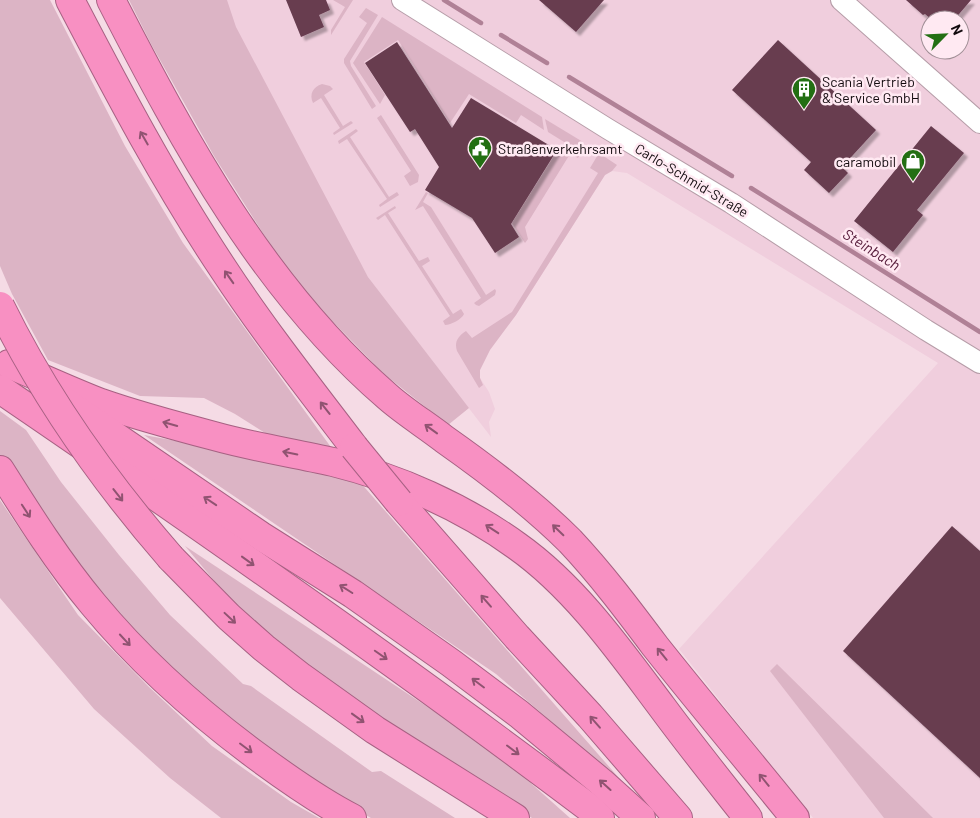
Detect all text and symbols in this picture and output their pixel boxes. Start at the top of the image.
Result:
north arrow [920,10,970,60]
text: N [948,22,967,37]
place label: Scania Vertrieb & Service GmbH [822,73,920,106]
building icon: Scania Vertrieb & Service GmbH [791,76,817,110]
one-way arrow [138,132,148,146]
public building icon: Straßenverkehrsamt [467,135,493,169]
street label: Carlo-Schmid-Straße [632,139,752,221]
place label: Straßenverkehrsamt [498,140,623,157]
shop icon: caramobil [900,148,926,182]
place label: caramobil [836,153,896,170]
water label: Steinbach [840,224,904,274]
one-way arrow [224,270,234,284]
one-way arrow [319,402,330,415]
one-way arrow [162,418,178,428]
one-way arrow [425,423,438,434]
one-way arrow [282,448,298,457]
one-way arrow [113,488,124,501]
one-way arrow [203,496,217,506]
one-way arrow [21,504,31,518]
one-way arrow [486,524,500,534]
one-way arrow [551,524,564,536]
one-way arrow [241,556,255,566]
one-way arrow [339,584,353,594]
one-way arrow [480,595,491,608]
one-way arrow [224,612,237,624]
one-way arrow [119,633,131,646]
one-way arrow [657,648,668,661]
one-way arrow [373,650,387,660]
one-way arrow [471,678,485,688]
one-way arrow [351,713,365,723]
one-way arrow [589,715,600,728]
one-way arrow [239,743,253,753]
one-way arrow [506,745,519,756]
one-way arrow [759,774,770,787]
one-way arrow [598,779,611,791]

